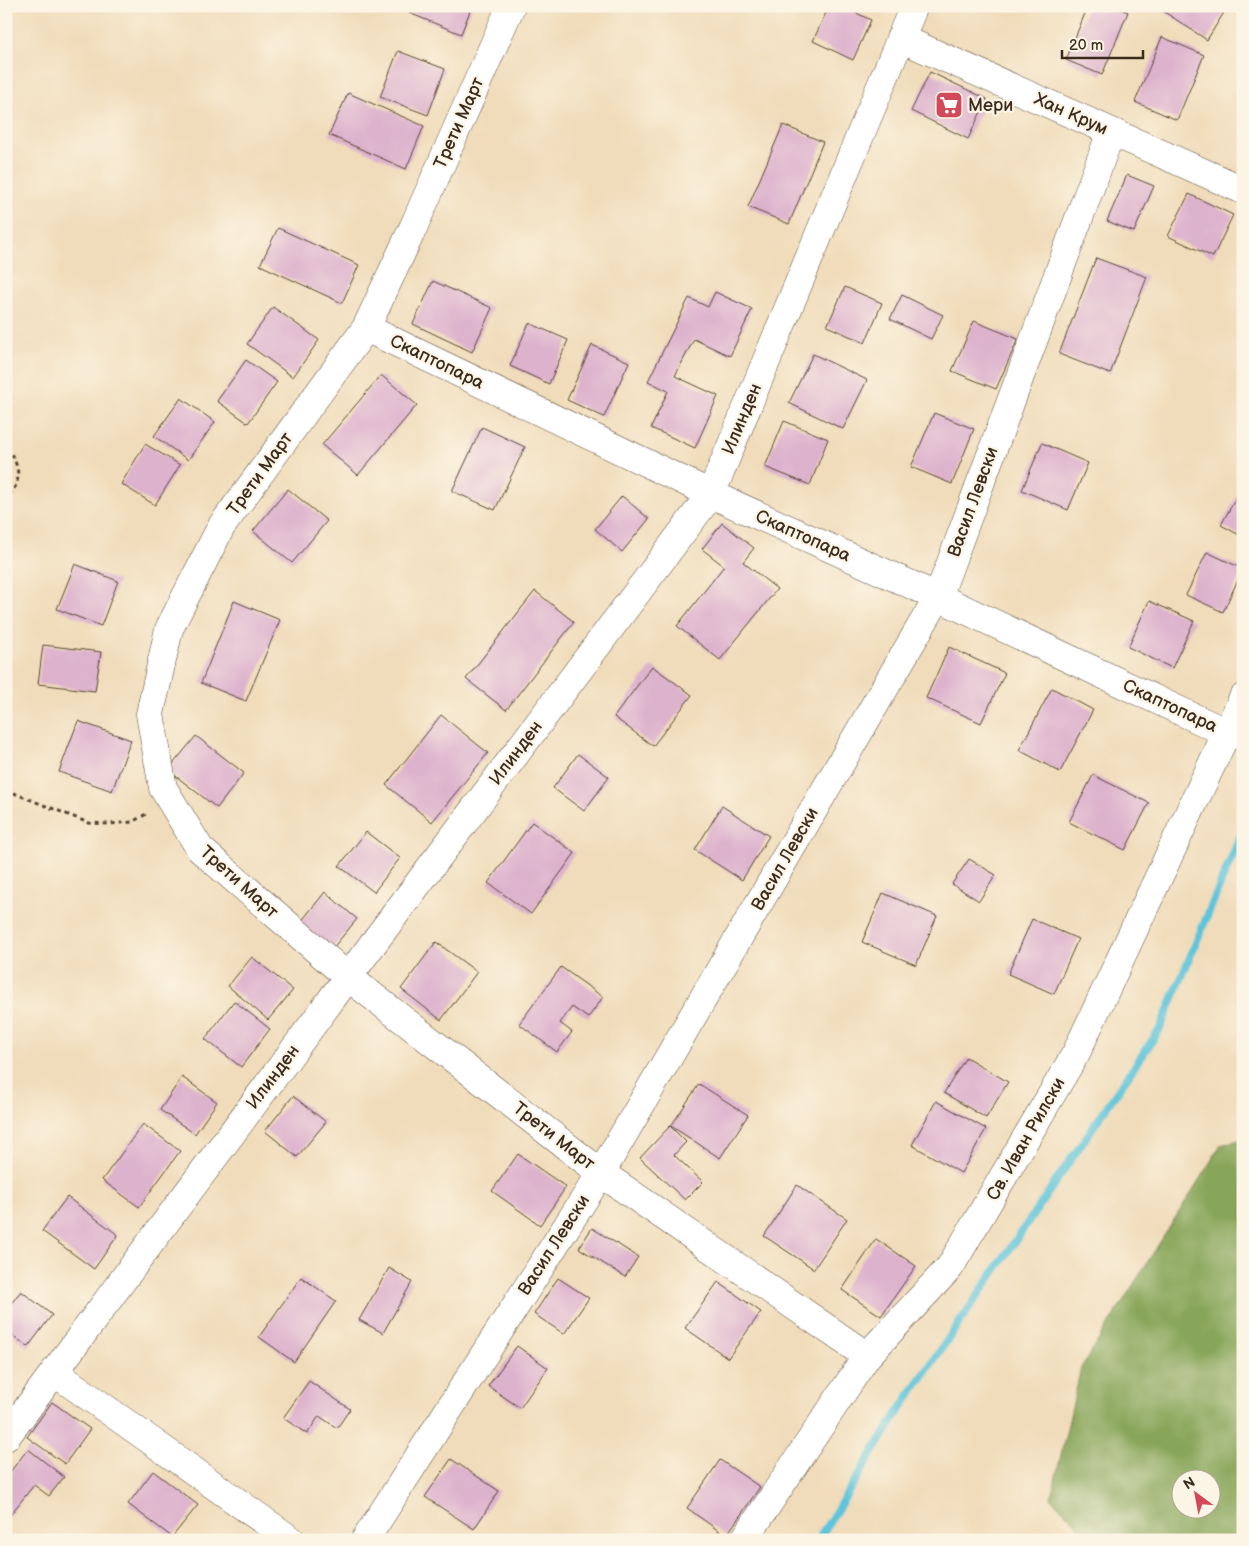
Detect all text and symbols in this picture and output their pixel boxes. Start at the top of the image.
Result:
scale bar [1062,28,1143,60]
text: 20 m [1069,36,1103,55]
street label: Трети Март [430,74,489,172]
street label: Хан Крум [1031,88,1111,140]
supermarket icon: Мери [934,90,964,120]
place label: Мери [968,95,1013,116]
street label: Скаптопара [387,330,488,394]
street label: Илинден [718,380,766,458]
street label: Трети Март [223,428,298,520]
street label: Васил Левски [943,444,1003,560]
street label: Скаптопара [752,506,854,566]
street label: Скаптопара [1119,675,1221,737]
street label: Илинден [485,717,547,789]
street label: Васил Левски [747,804,823,914]
street label: Трети Март [196,841,283,923]
street label: Илинден [242,1041,304,1113]
street label: Св. Иван Рилски [982,1074,1070,1204]
street label: Трети Март [509,1098,599,1175]
street label: Васил Левски [514,1191,594,1299]
north arrow [1172,1468,1222,1518]
text: N [1180,1473,1198,1493]

